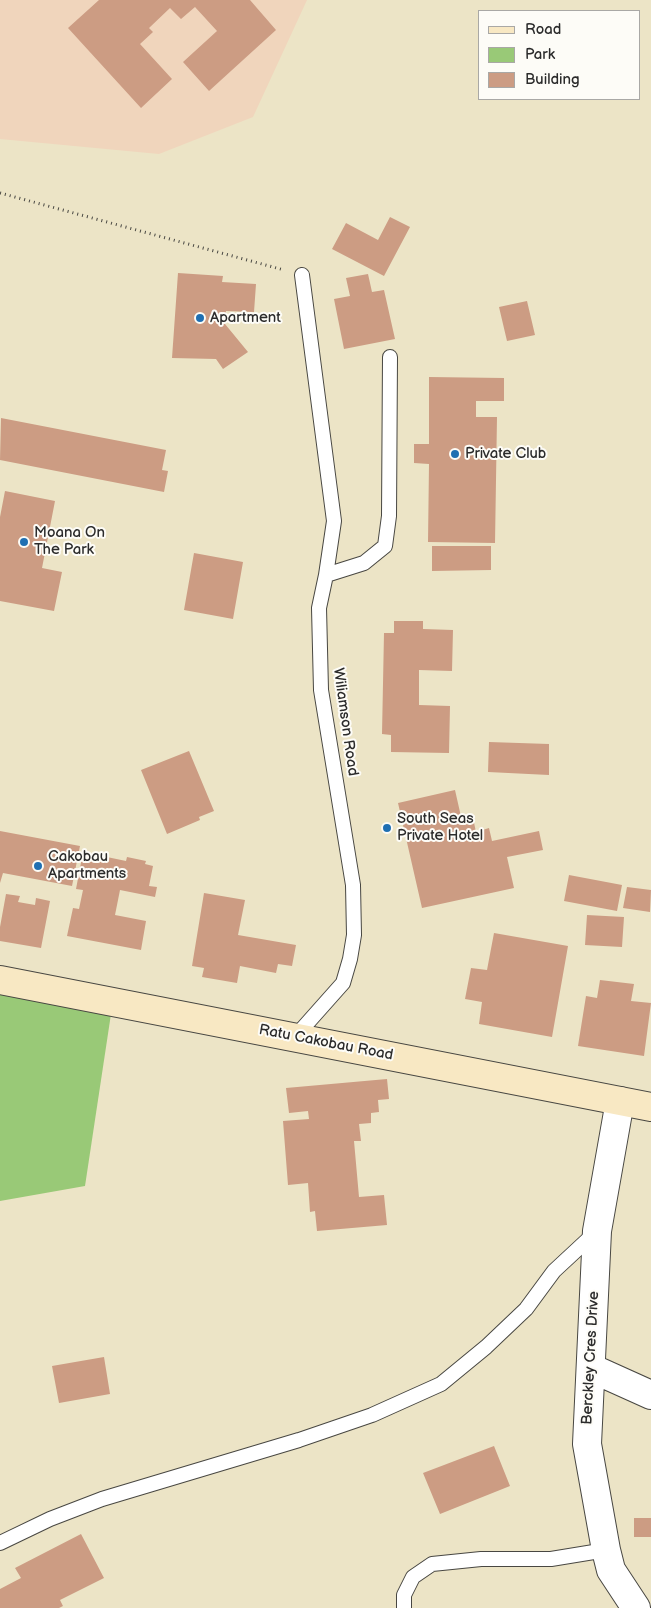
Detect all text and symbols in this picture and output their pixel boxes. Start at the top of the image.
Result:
legend [478,10,641,100]
text: Road [525,20,561,39]
text: Park [525,45,555,64]
text: Building [525,70,580,89]
place label: Apartment [210,309,281,327]
marker: Apartment [194,312,206,324]
place label: Private Club [465,445,546,463]
marker: Private Club [449,448,461,460]
place label: Moana On The Park [34,524,105,559]
marker: Moana On The Park [18,536,30,548]
street label: Wiliamson Road [329,667,361,777]
place label: South Seas Private Hotel [397,810,483,845]
marker: South Seas Private Hotel [381,822,393,834]
place label: Cakobau Apartments [48,848,126,883]
marker: Cakobau Apartments [32,860,44,872]
street label: Ratu Cakobau Road [257,1021,395,1065]
street label: Berckley Cres Drive [579,1291,603,1425]

